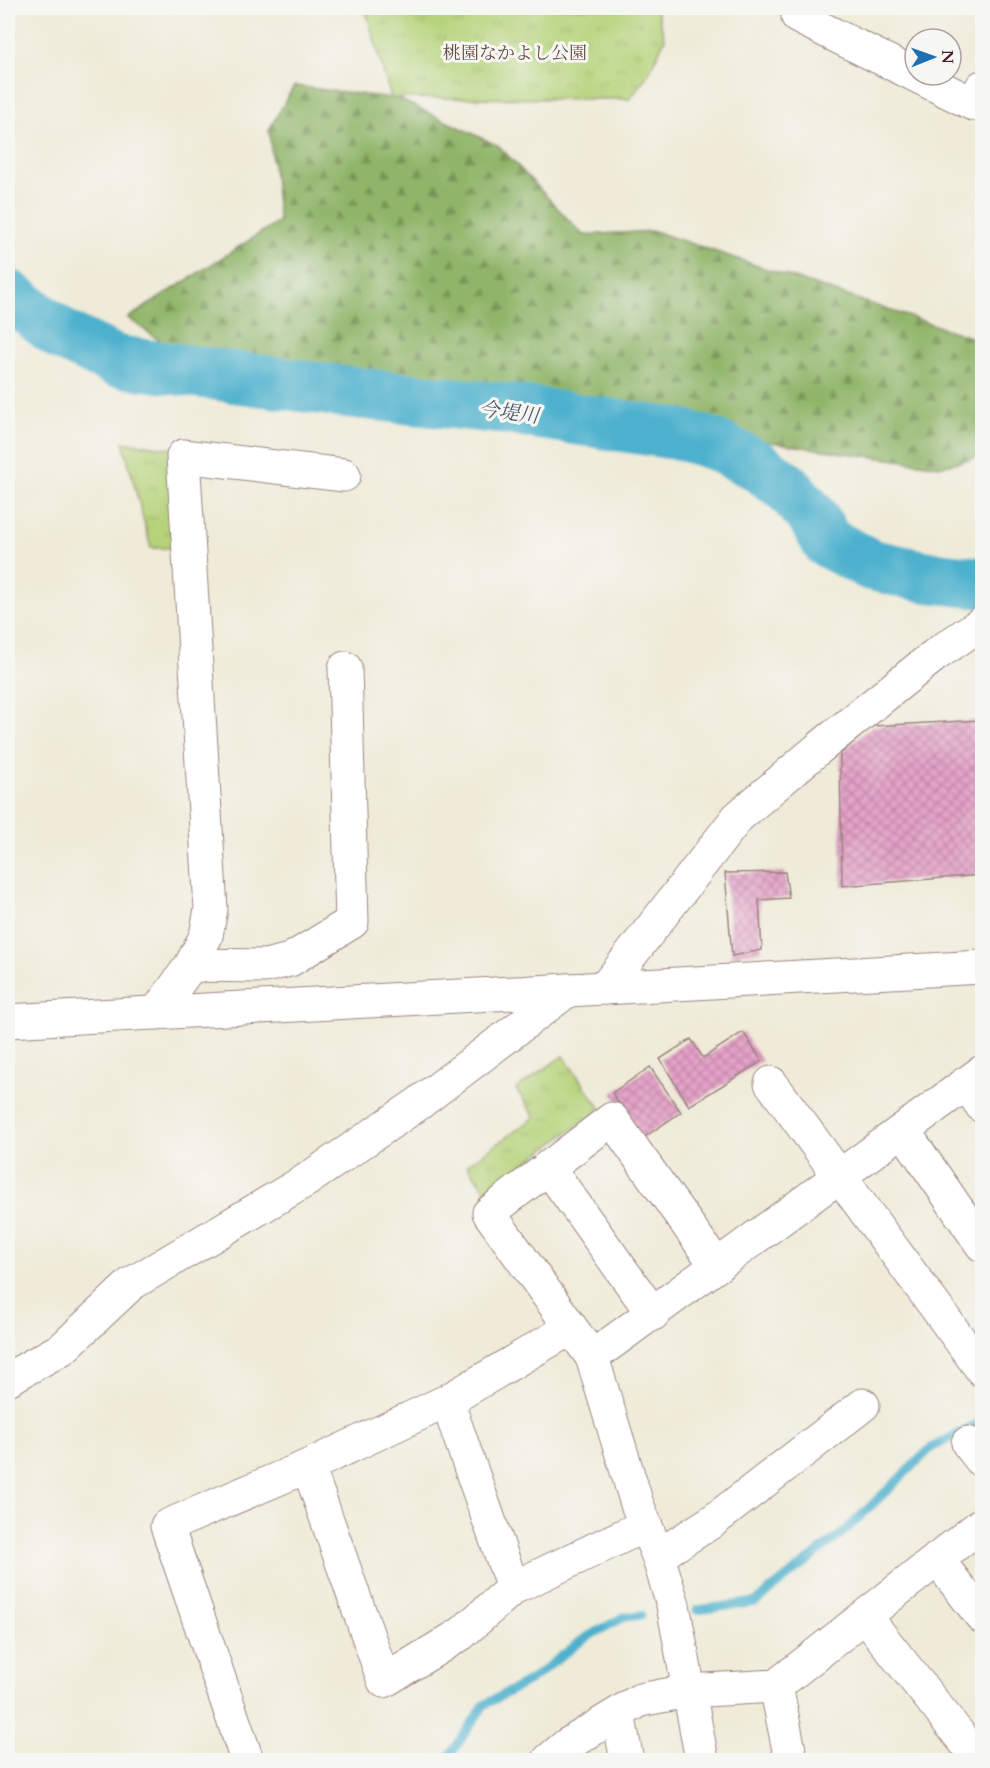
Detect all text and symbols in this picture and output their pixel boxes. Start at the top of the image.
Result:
north arrow [903,27,963,87]
park label: 桃園なかよし公園 [443,41,587,66]
text: N [936,50,958,64]
water label: 今堤川 [478,395,542,430]

